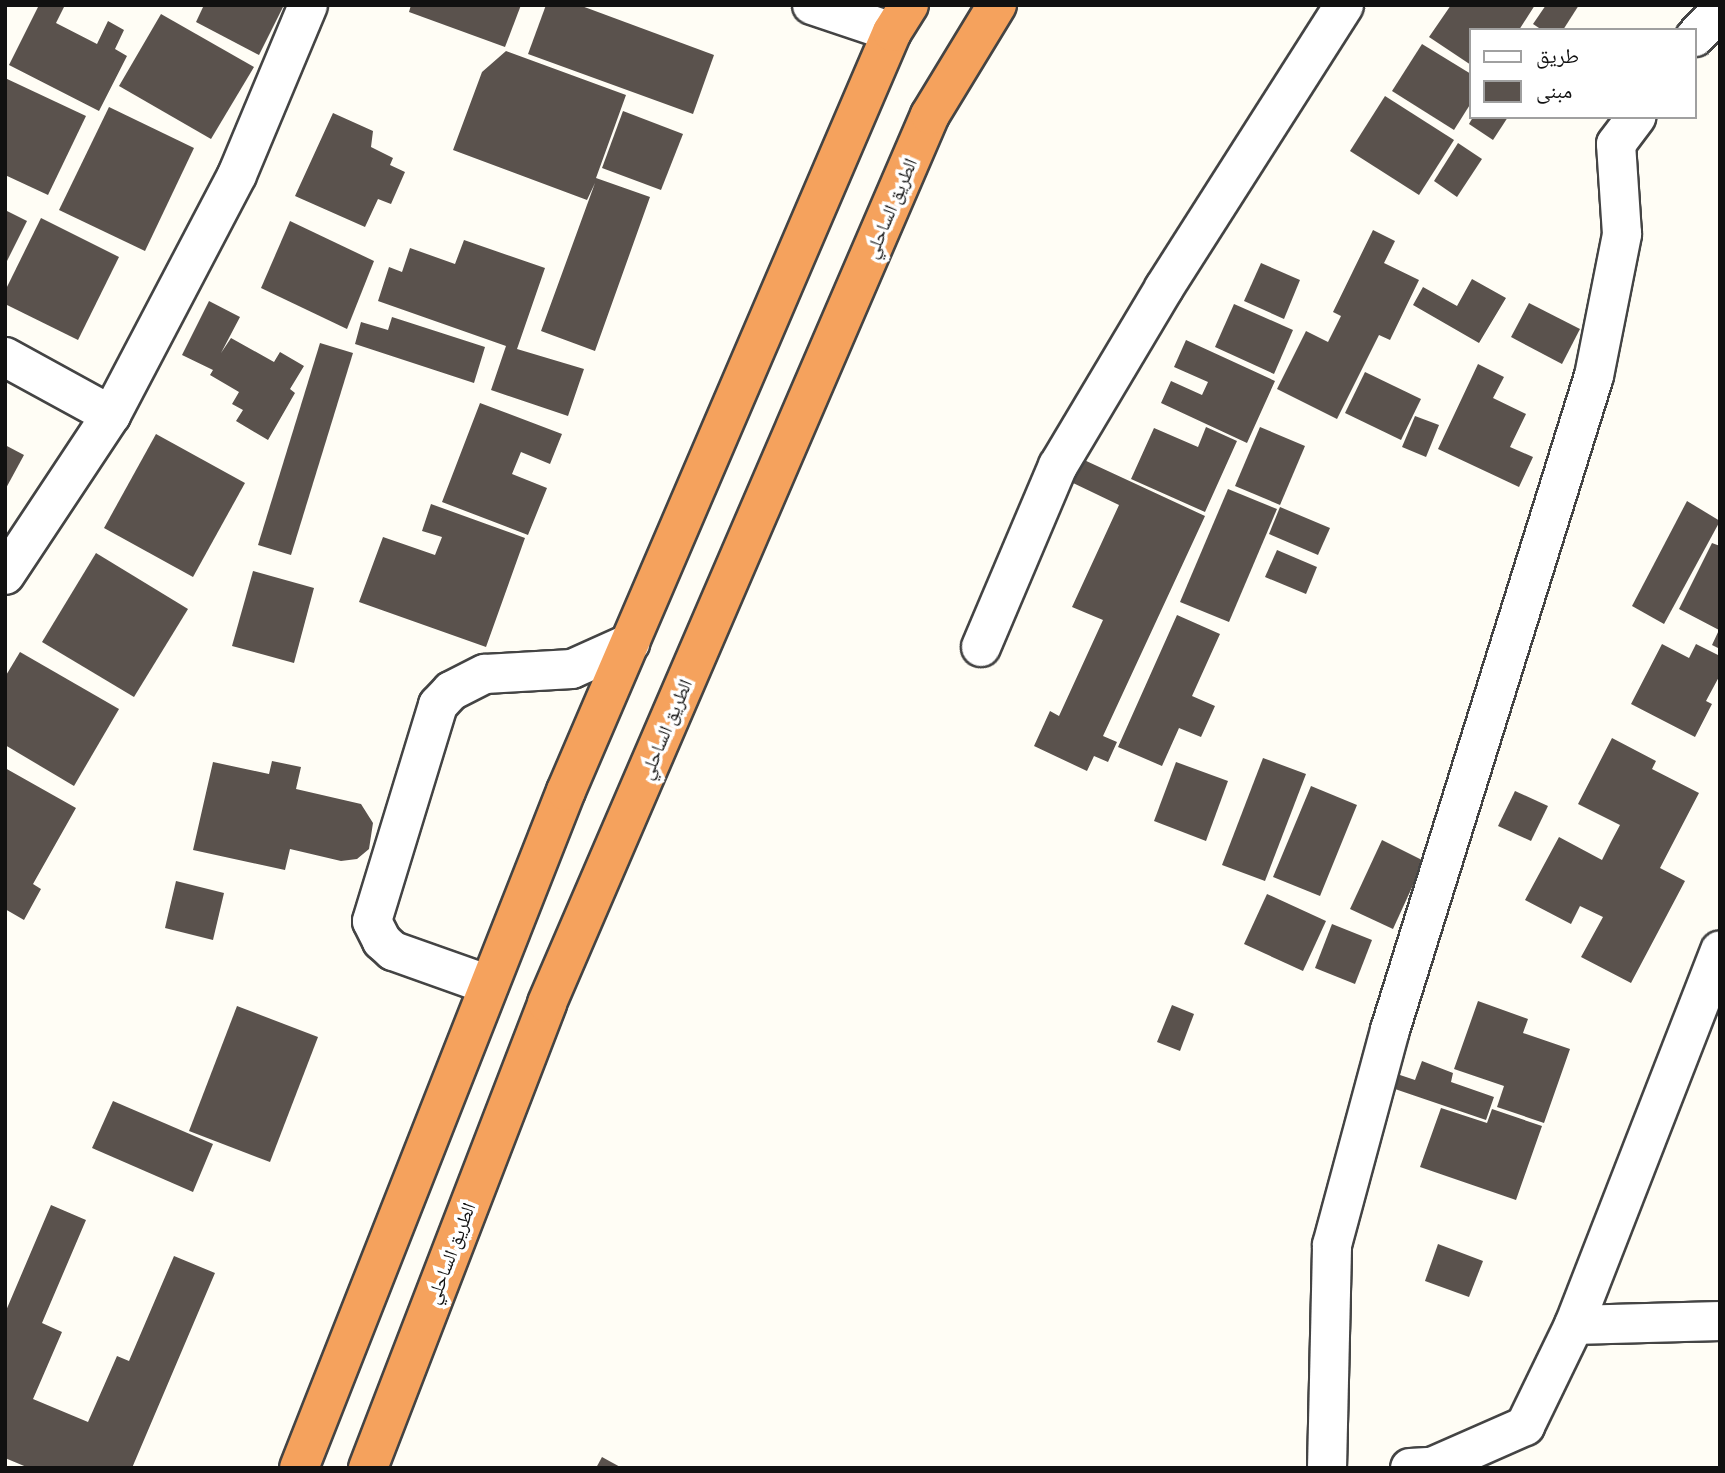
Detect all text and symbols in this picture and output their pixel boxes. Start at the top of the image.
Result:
legend [1470,28,1697,119]
text: طريق [1536,38,1579,69]
text: مبنى [1536,73,1572,104]
street label: الطريق الساحلي [859,155,921,261]
street label: الطريق الساحلي [634,676,696,782]
street label: الطريق الساحلي [420,1199,480,1307]

